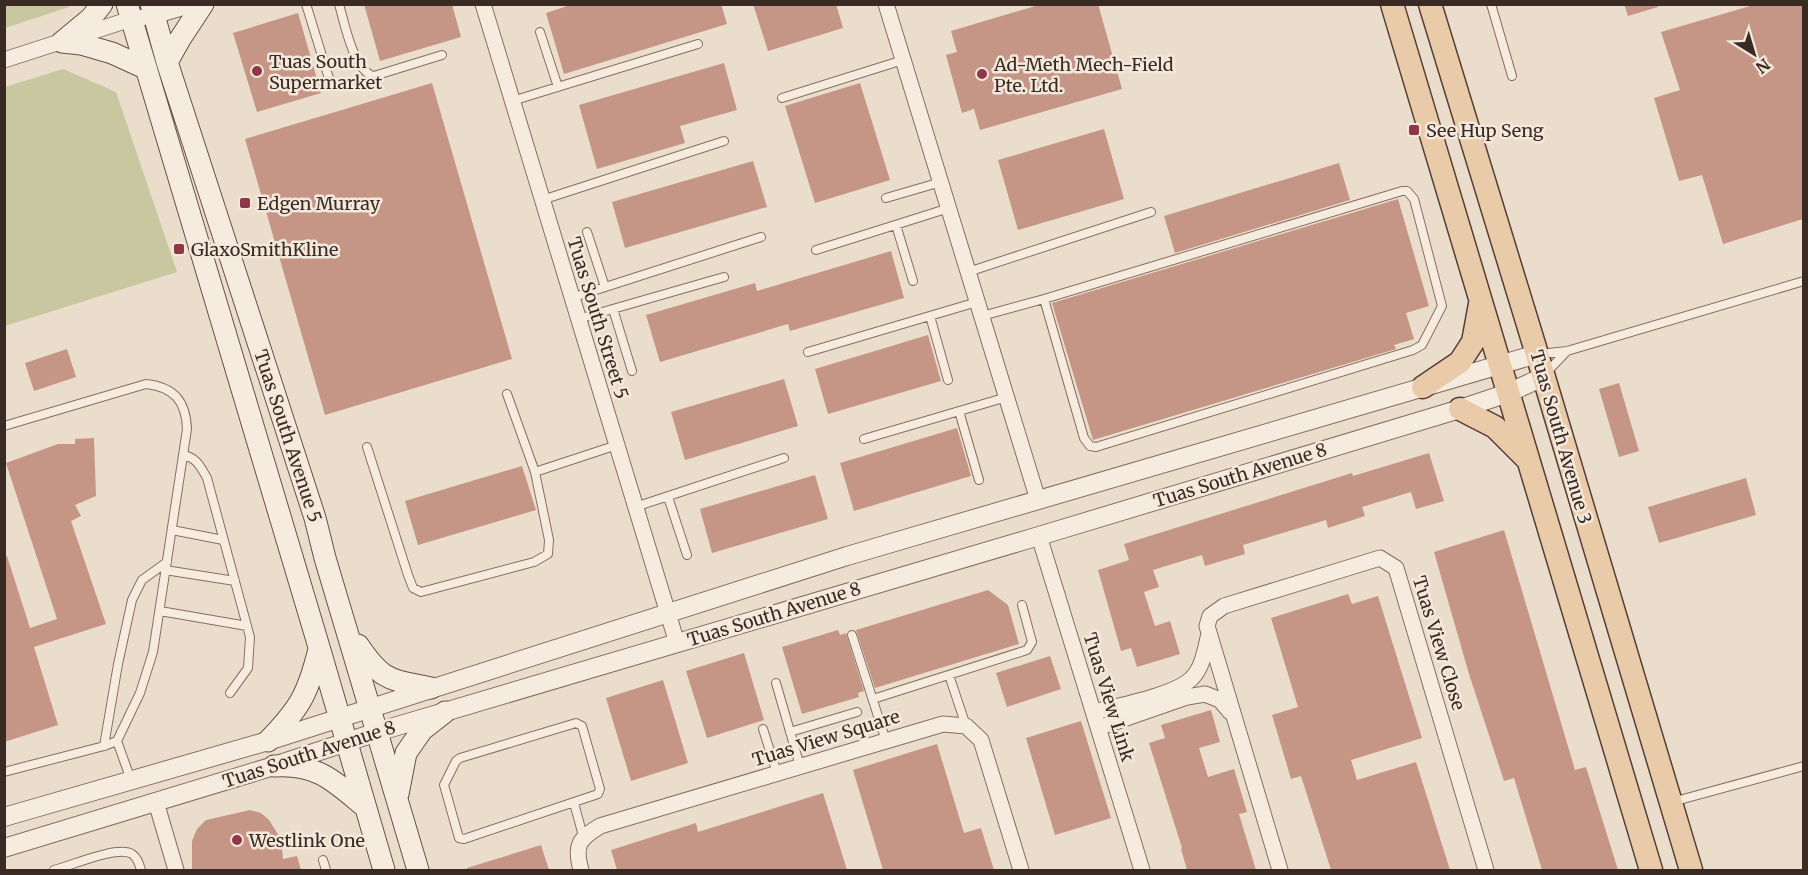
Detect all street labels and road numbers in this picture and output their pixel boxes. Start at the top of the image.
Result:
street label: Tuas South Street 5 [562,234,634,402]
street label: Tuas South Avenue 5 [249,347,327,525]
street label: Tuas South Avenue 3 [1525,347,1597,527]
street label: Tuas South Avenue 8 [1150,438,1330,512]
street label: Tuas View Close [1408,573,1470,713]
street label: Tuas South Avenue 8 [684,577,864,651]
street label: Tuas View Link [1079,630,1140,765]
street label: Tuas View Square [750,705,902,771]
street label: Tuas South Avenue 8 [220,715,398,793]

